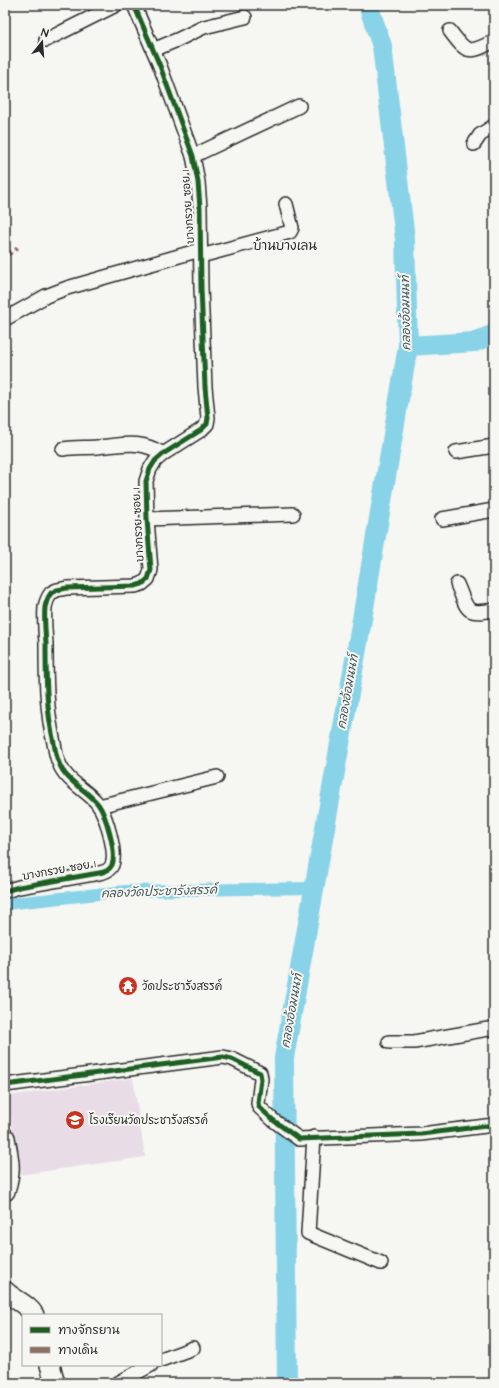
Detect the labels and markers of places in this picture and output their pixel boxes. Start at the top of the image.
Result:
temple icon: วัดประชารังสรรค์ [117,975,139,997]
place label: วัดประชารังสรรค์ [142,978,222,994]
school or university icon: โรงเรียนวัดประชารังสรรค์ [64,1109,86,1131]
place label: โรงเรียนวัดประชารังสรรค์ [89,1112,208,1128]

